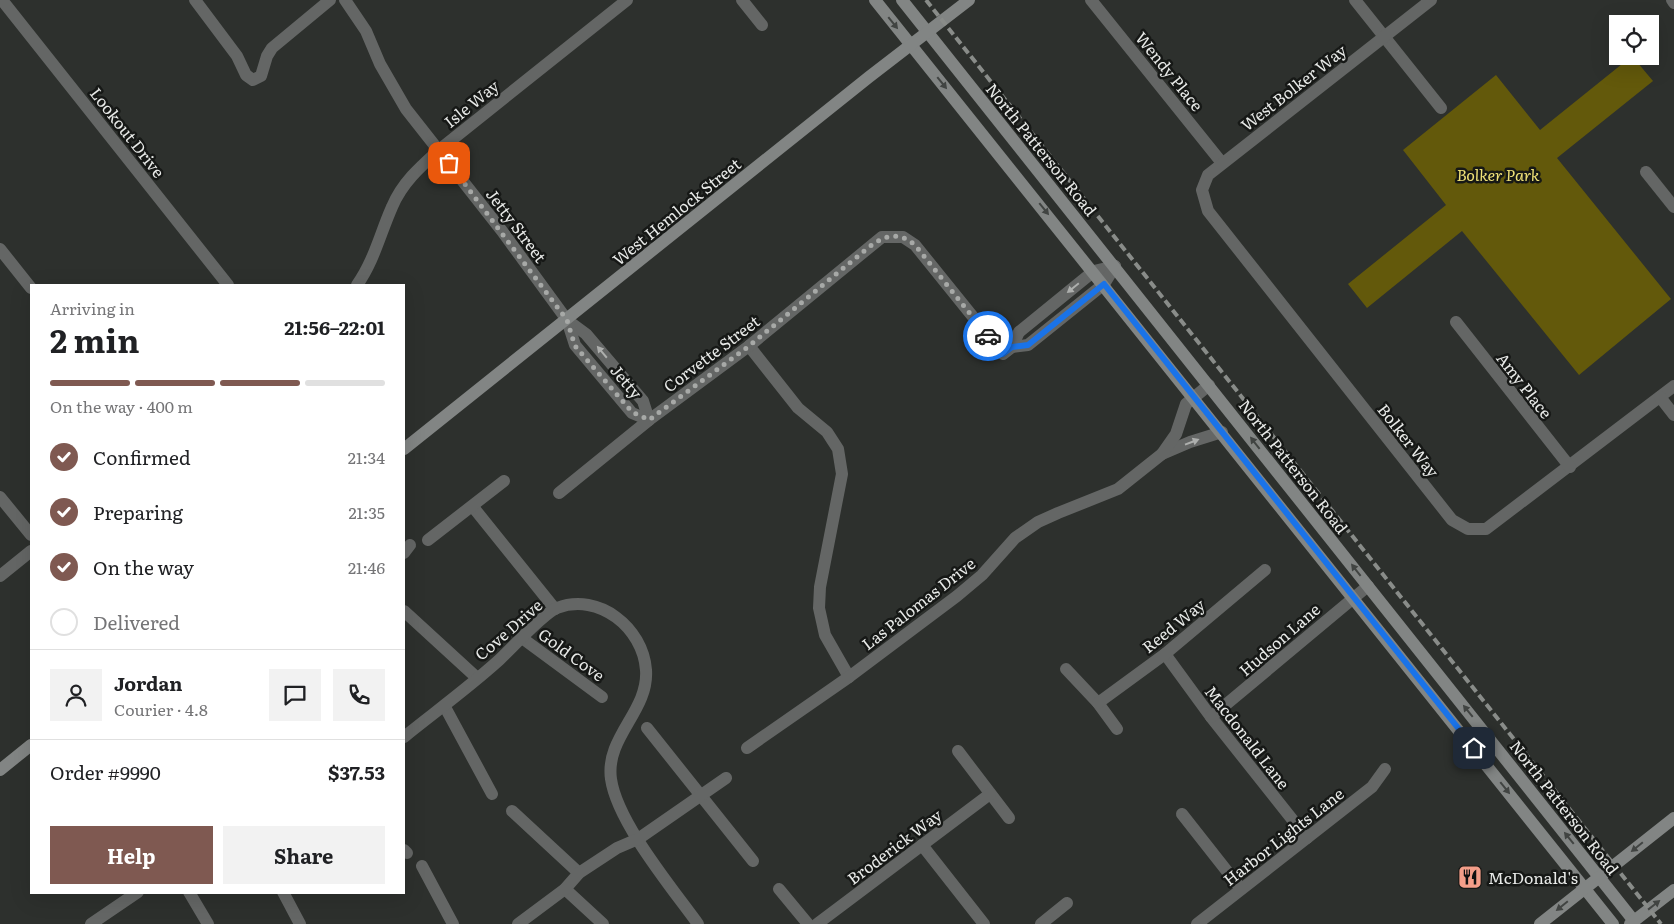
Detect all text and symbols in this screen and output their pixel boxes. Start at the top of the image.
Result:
map controls [1609,15,1659,65]
button: locate [1609,15,1659,65]
one-way arrow [887,16,898,29]
street label: Wendy Place [1130,26,1210,116]
street label: West Bolker Way [1235,37,1352,136]
street label: Isle Way [438,73,504,133]
one-way arrow [936,76,947,89]
street label: North Patterson Road [981,77,1103,221]
street label: Lookout Drive [85,82,171,182]
pin [428,142,470,184]
icon: bag [435,149,463,177]
street label: West Hemlock Street [607,151,746,270]
park label: Bolker Park [1456,162,1540,186]
street label: Jetty Street [481,183,553,268]
one-way arrow [1038,202,1049,215]
one-way arrow [1066,283,1079,294]
text: Arriving in [50,296,135,320]
street label: Corvette Street [658,308,765,397]
courier [963,311,1013,361]
text: 21:56–22:01 [284,313,385,341]
text: 2 min [50,315,139,363]
icon: car [974,322,1002,350]
one-way arrow [597,346,608,359]
street label: Amy Place [1491,347,1559,423]
street label: Jetty [605,359,649,404]
text: On the way · 400 m [50,394,193,418]
street label: North Patterson Road [1234,394,1354,539]
street label: Bolker Way [1373,398,1446,483]
one-way arrow [1185,437,1199,445]
one-way arrow [1249,437,1260,450]
icon: check [50,443,78,471]
text: Confirmed [93,443,191,471]
text: 21:34 [348,445,385,469]
icon: check [50,498,78,526]
text: Preparing [93,498,183,526]
text: 21:35 [348,500,385,524]
street label: Las Palomas Drive [856,551,980,655]
icon: check [50,553,78,581]
text: On the way [93,553,194,581]
text: 21:46 [348,555,385,579]
one-way arrow [1350,564,1361,577]
street label: Reed Way [1136,592,1210,658]
street label: Cove Drive [469,593,547,665]
street label: Hudson Lane [1233,597,1325,681]
text: Delivered [93,608,180,636]
street label: Gold Cove [534,622,610,686]
button: person [50,669,102,721]
text: Jordan [114,669,183,697]
button: chat [269,669,321,721]
button: phone [333,669,385,721]
street label: Macdonald Lane [1200,680,1296,794]
text: Courier · 4.8 [114,697,208,721]
one-way arrow [1463,705,1474,718]
pin [1453,727,1495,769]
icon: home [1460,734,1488,762]
street label: North Patterson Road [1505,735,1625,880]
text: Order #9990 [50,758,161,786]
text: $37.53 [328,758,385,786]
street label: Harbor Lights Lane [1218,781,1348,891]
one-way arrow [1499,781,1510,794]
street label: Broderick Way [842,802,947,890]
button: Help [50,826,213,884]
button: Share [223,826,385,884]
one-way arrow [1564,832,1575,845]
one-way arrow [1631,842,1644,853]
restaurant icon: McDonald's [1457,864,1483,890]
place label: McDonald's [1488,865,1578,889]
one-way arrow [1647,900,1660,911]
one-way arrow [1556,901,1569,912]

